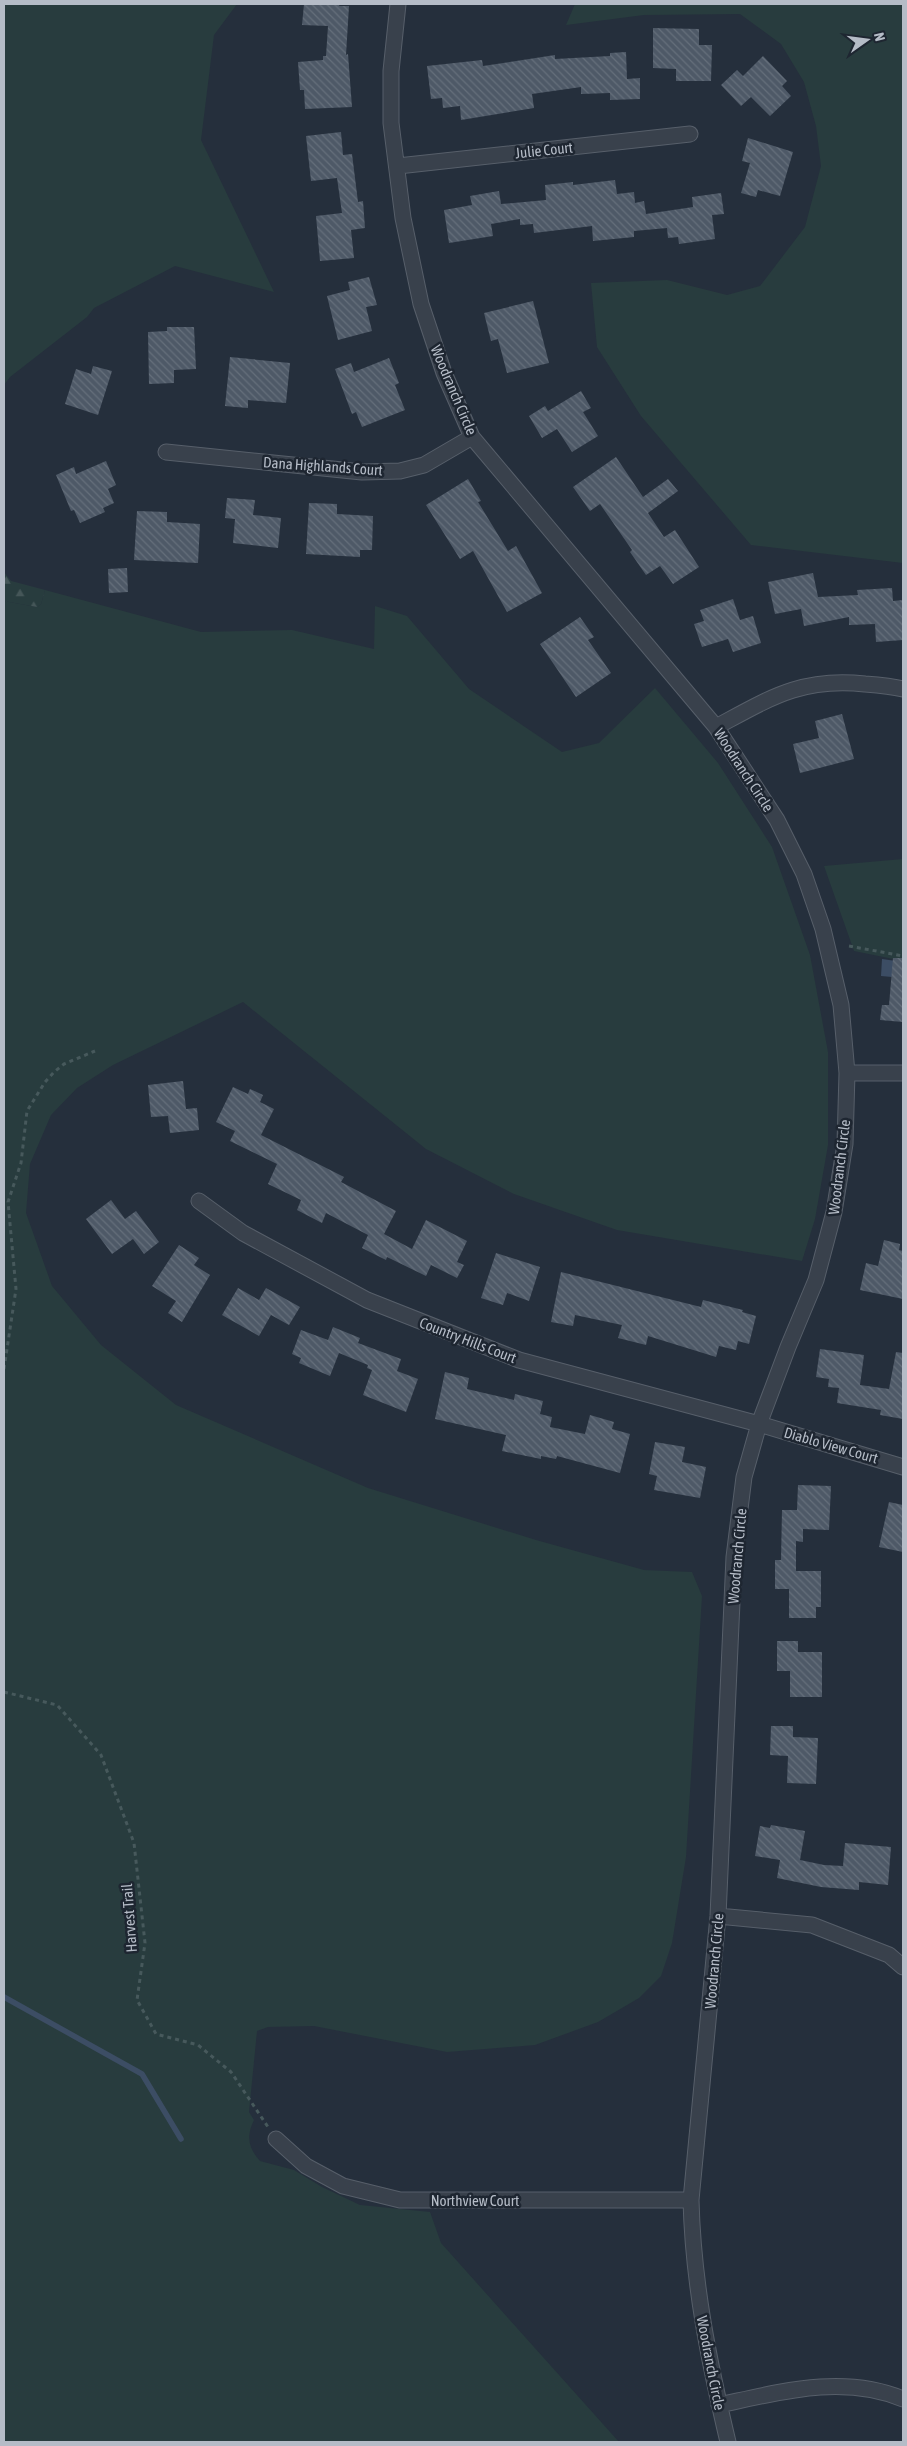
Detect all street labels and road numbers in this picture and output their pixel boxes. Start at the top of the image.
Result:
street label: Julie Court [514,139,574,161]
street label: Woodranch Circle [427,343,481,438]
street label: Dana Highlands Court [263,453,383,479]
street label: Woodranch Circle [711,725,777,815]
street label: Woodranch Circle [825,1118,853,1216]
street label: Country Hills Court [417,1314,519,1366]
street label: Diablo View Court [782,1423,880,1467]
street label: Woodranch Circle [724,1507,750,1604]
street label: Harvest Trail [118,1883,140,1953]
street label: Woodranch Circle [701,1912,727,2009]
street label: Northview Court [431,2192,519,2209]
street label: Woodranch Circle [694,2314,729,2412]

